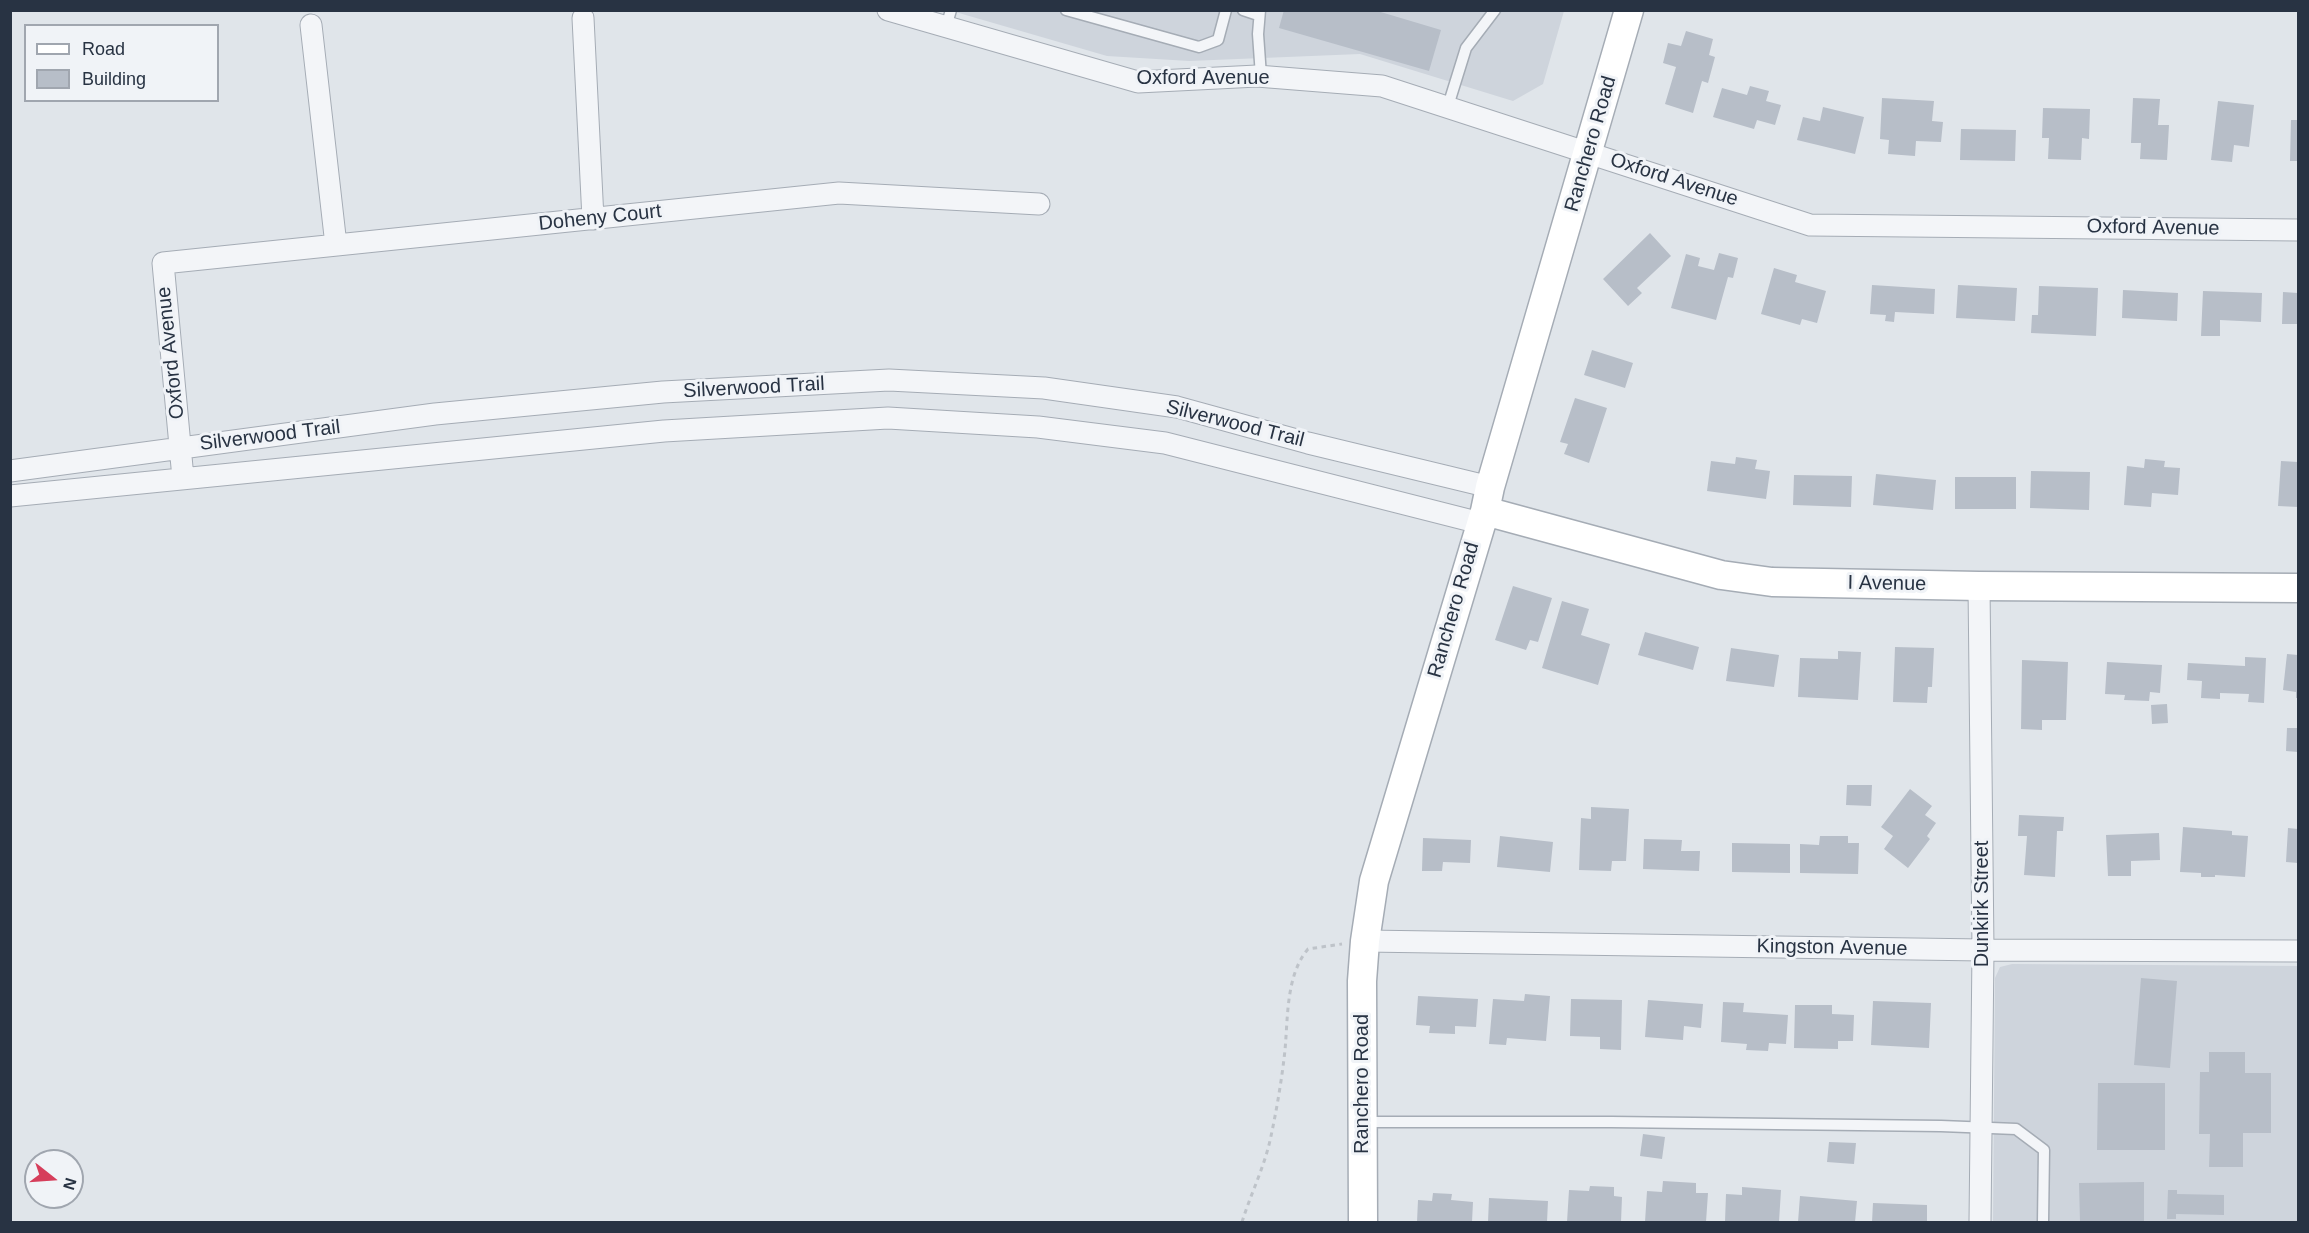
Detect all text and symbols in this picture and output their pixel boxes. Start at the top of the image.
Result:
legend [24,24,219,102]
text: Road [82,39,125,59]
street label: Oxford Avenue [1136,66,1270,90]
text: Building [82,69,146,89]
street label: Ranchero Road [1560,73,1622,215]
street label: Oxford Avenue [1607,148,1741,212]
street label: Doheny Court [537,200,663,236]
street label: Oxford Avenue [2086,215,2220,241]
street label: Oxford Avenue [152,286,190,420]
street label: Silverwood Trail [683,372,825,404]
street label: Silverwood Trail [1163,395,1307,453]
street label: Silverwood Trail [198,415,342,457]
street label: Ranchero Road [1423,539,1485,681]
street label: I Avenue [1848,571,1926,597]
street label: Dunkirk Street [1970,841,1994,967]
street label: Kingston Avenue [1756,935,1908,961]
street label: Ranchero Road [1350,1014,1374,1154]
north arrow [24,1149,84,1209]
text: N [60,1176,80,1192]

